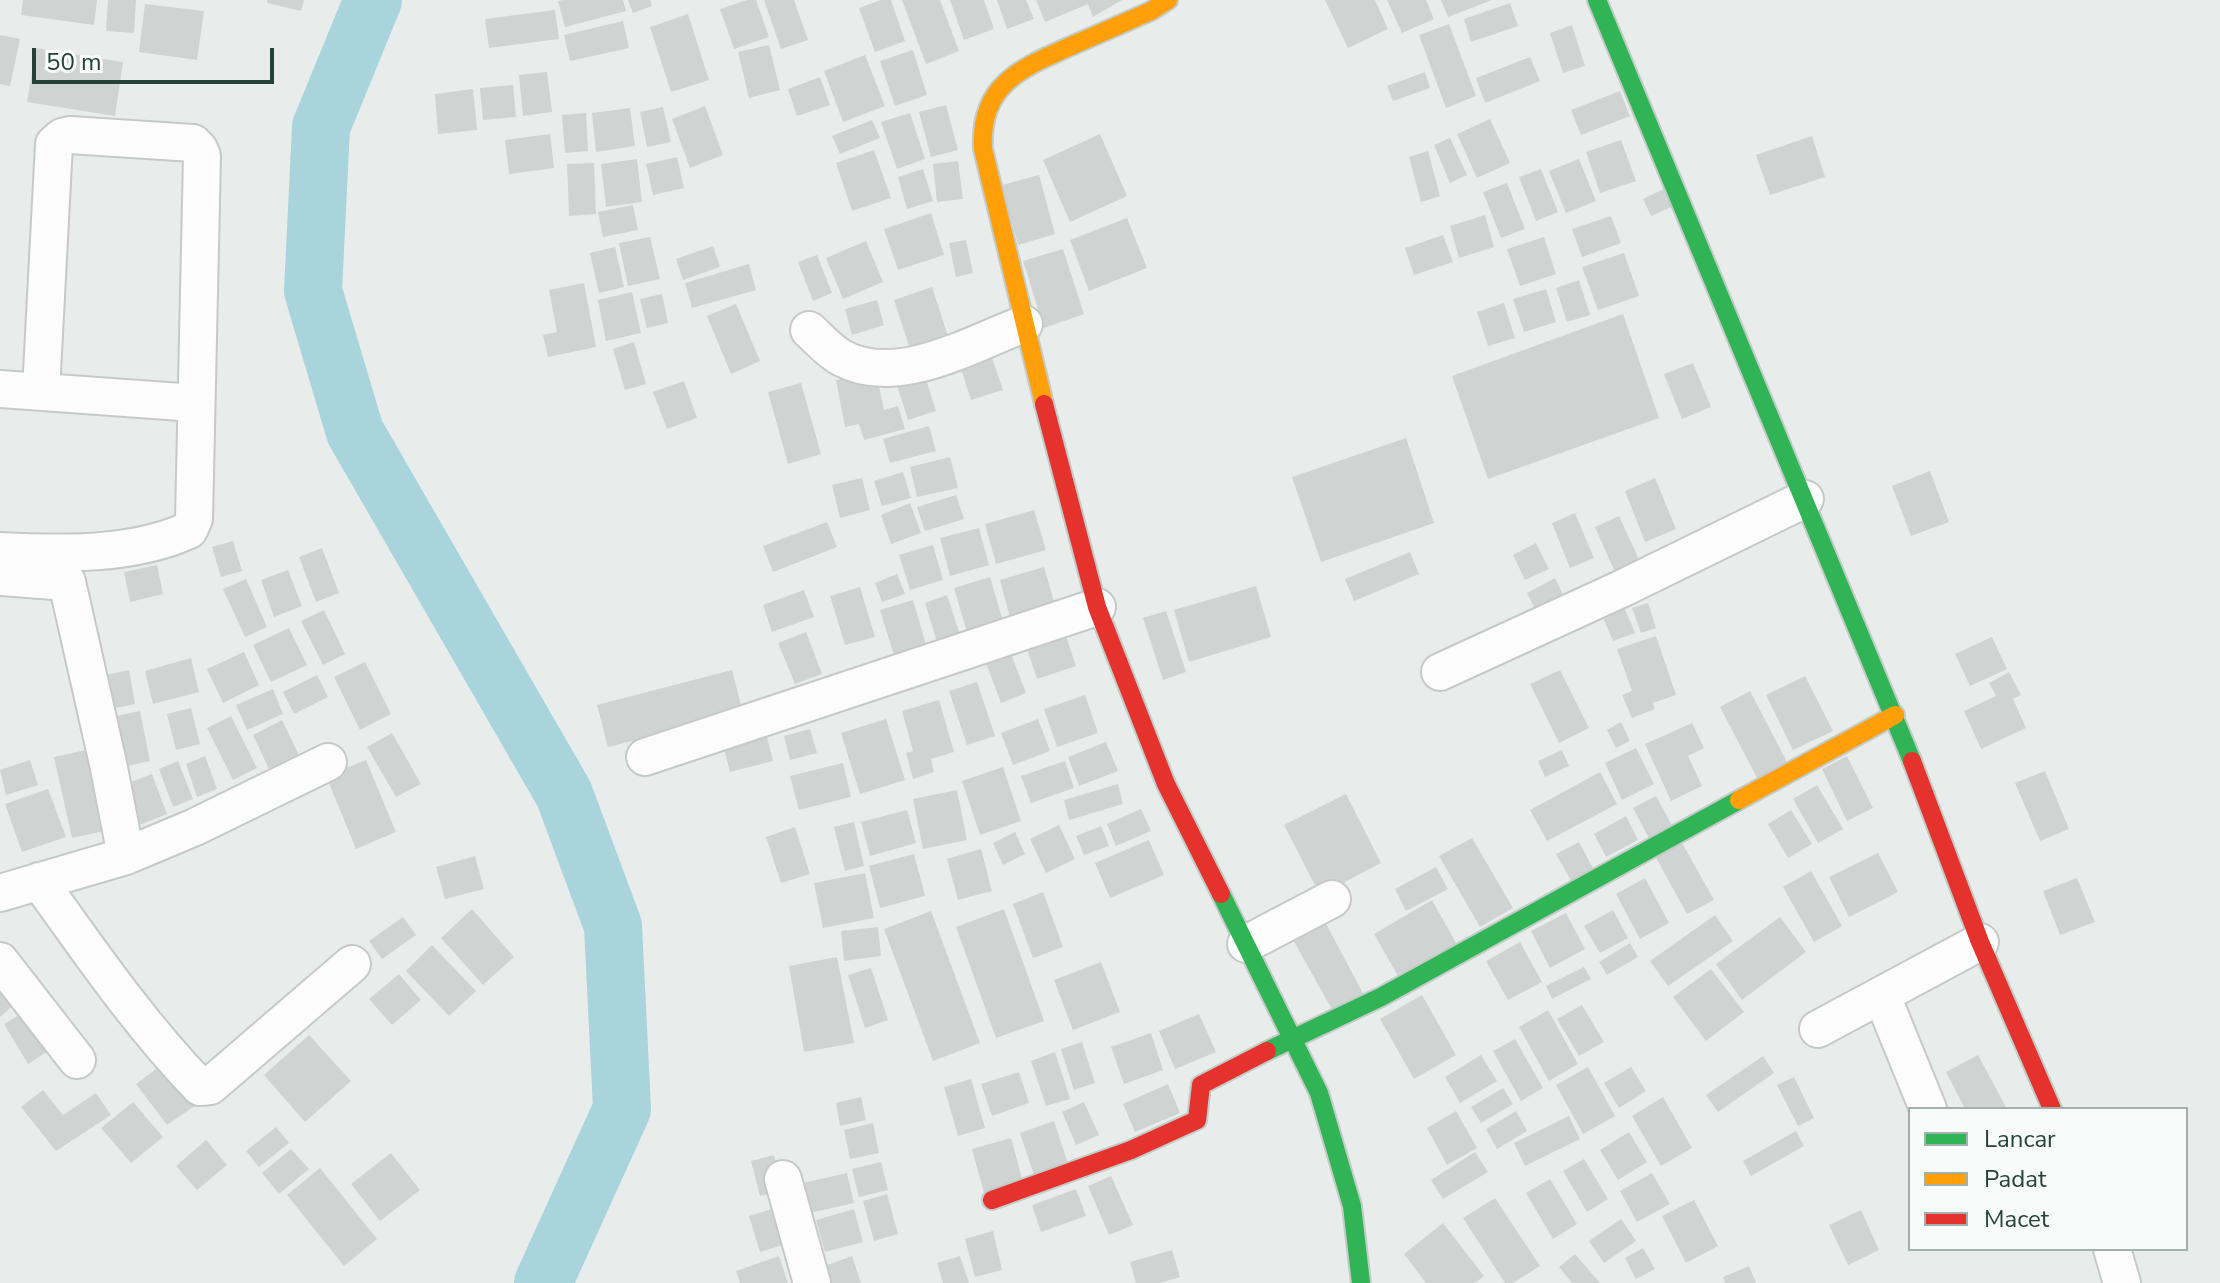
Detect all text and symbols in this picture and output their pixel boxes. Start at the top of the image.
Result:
scale bar [36,32,278,82]
text: 50 m [46,46,102,78]
legend [1908,1107,2188,1251]
text: Lancar [1984,1123,2056,1155]
text: Padat [1984,1163,2046,1195]
text: Macet [1984,1203,2049,1235]

